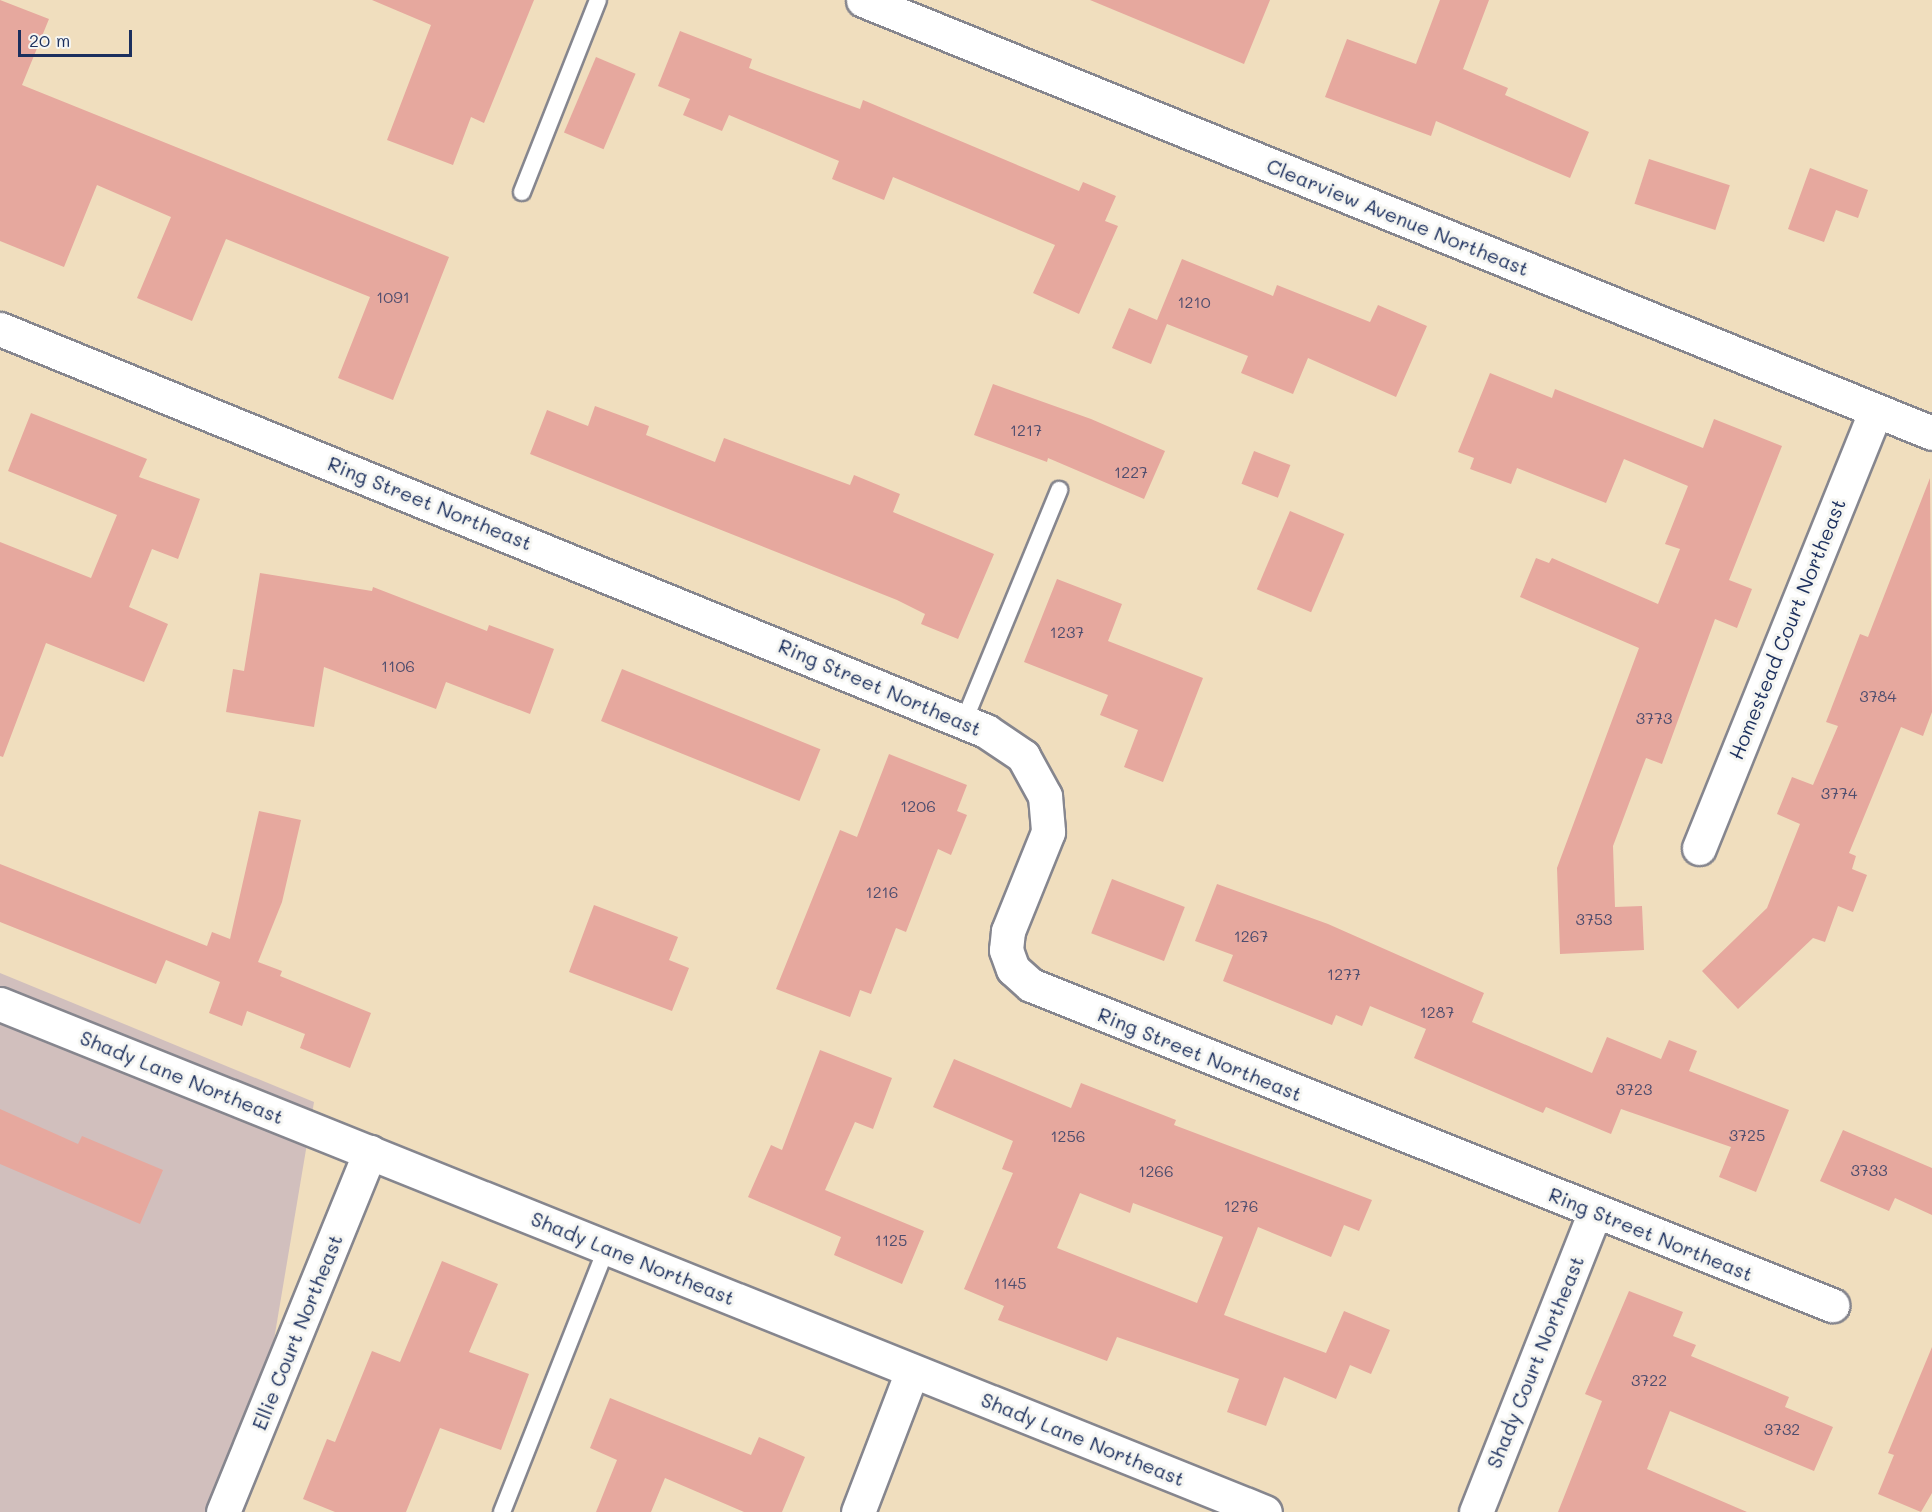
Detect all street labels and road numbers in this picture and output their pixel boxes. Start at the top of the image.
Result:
street label: Clearview Avenue Northeast [1263,153,1533,281]
street label: Ring Street Northeast [324,451,536,555]
street label: Homestead Court Northeast [1724,495,1850,763]
street label: Ring Street Northeast [775,633,985,741]
street label: Ring Street Northeast [1094,1002,1306,1106]
street label: Shady Lane Northeast [77,1025,287,1129]
street label: Ring Street Northeast [1545,1182,1757,1286]
street label: Shady Lane Northeast [528,1206,738,1310]
street label: Ellie Court Northeast [247,1231,347,1433]
street label: Shady Court Northeast [1481,1252,1589,1472]
street label: Shady Lane Northeast [978,1387,1188,1491]

